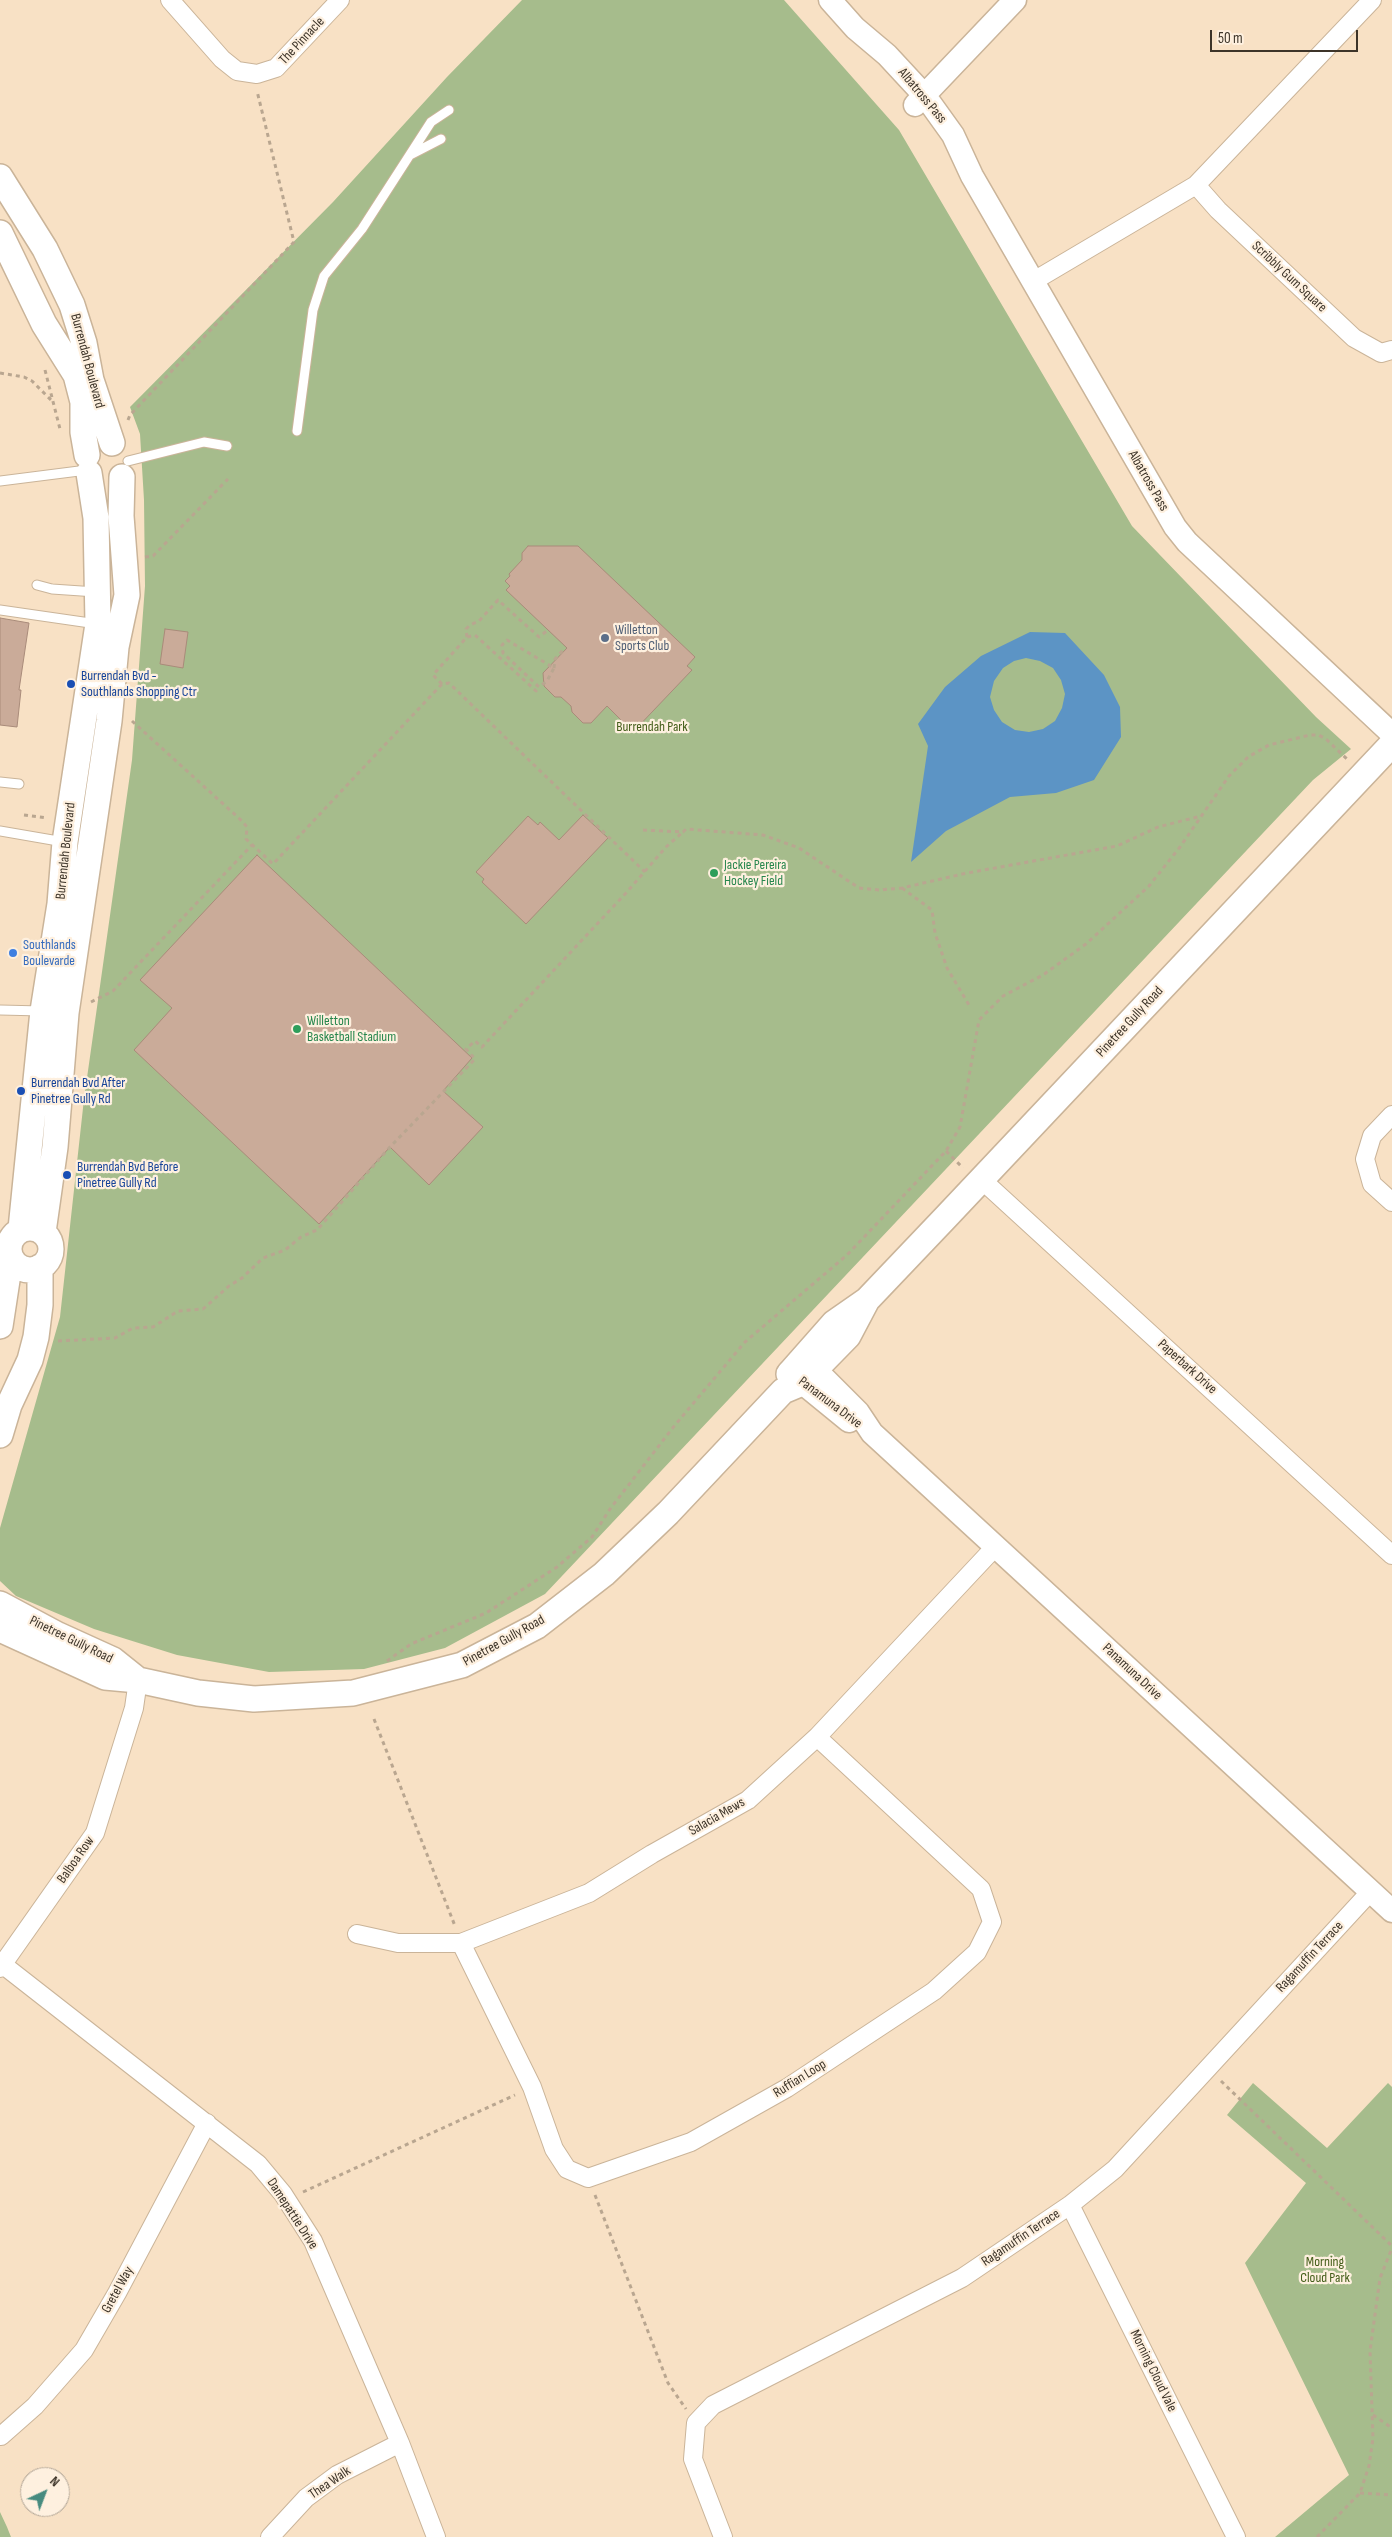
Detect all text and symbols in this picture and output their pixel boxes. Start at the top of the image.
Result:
street label: The Pinnacle [276,14,328,68]
scale bar [1212,20,1360,52]
text: 50 m [1218,29,1243,48]
street label: Albatross Pass [894,65,950,127]
street label: Scribbly Gum Square [1248,238,1330,316]
street label: Burrendah Boulevard [66,312,108,410]
street label: Albatross Pass [1124,448,1172,514]
place label: Willetton Sports Club [615,622,669,654]
marker: Willetton Sports Club [599,632,611,644]
place label: Burrendah Bvd - Southlands Shopping Ctr [81,668,197,700]
marker: Burrendah Bvd - Southlands Shopping Ctr [65,678,77,690]
park label: Burrendah Park [616,719,688,735]
street label: Burrendah Boulevard [53,802,79,900]
place label: Jackie Pereira Hockey Field [724,857,786,890]
marker: Jackie Pereira Hockey Field [708,867,720,879]
place label: Southlands Boulevarde [23,937,76,970]
marker: Southlands Boulevarde [7,947,19,959]
street label: Pinetree Gully Road [1093,983,1167,1061]
place label: Willetton Basketball Stadium [307,1013,396,1046]
marker: Willetton Basketball Stadium [291,1023,303,1035]
place label: Burrendah Bvd After Pinetree Gully Rd [31,1075,125,1108]
marker: Burrendah Bvd After Pinetree Gully Rd [15,1085,27,1097]
place label: Burrendah Bvd Before Pinetree Gully Rd [77,1159,178,1192]
marker: Burrendah Bvd Before Pinetree Gully Rd [61,1169,73,1181]
street label: Paperbark Drive [1154,1336,1220,1398]
street label: Panamuna Drive [795,1374,865,1432]
street label: Pinetree Gully Road [460,1612,548,1670]
street label: Pinetree Gully Road [27,1613,115,1667]
street label: Panamuna Drive [1099,1640,1165,1704]
street label: Salacia Mews [686,1794,748,1840]
street label: Balboa Row [54,1833,98,1887]
street label: Ragamuffin Terrace [1273,1918,1347,1996]
street label: Ruffian Loop [771,2056,829,2102]
street label: Damepattie Drive [263,2175,321,2253]
street label: Ragamuffin Terrace [979,2206,1063,2270]
park label: Morning Cloud Park [1300,2254,1350,2286]
street label: Gretel Way [98,2264,138,2316]
street label: Morning Cloud Vale [1126,2327,1180,2415]
street label: Thea Walk [306,2463,354,2503]
north arrow [20,2467,70,2517]
text: N [46,2473,63,2490]

